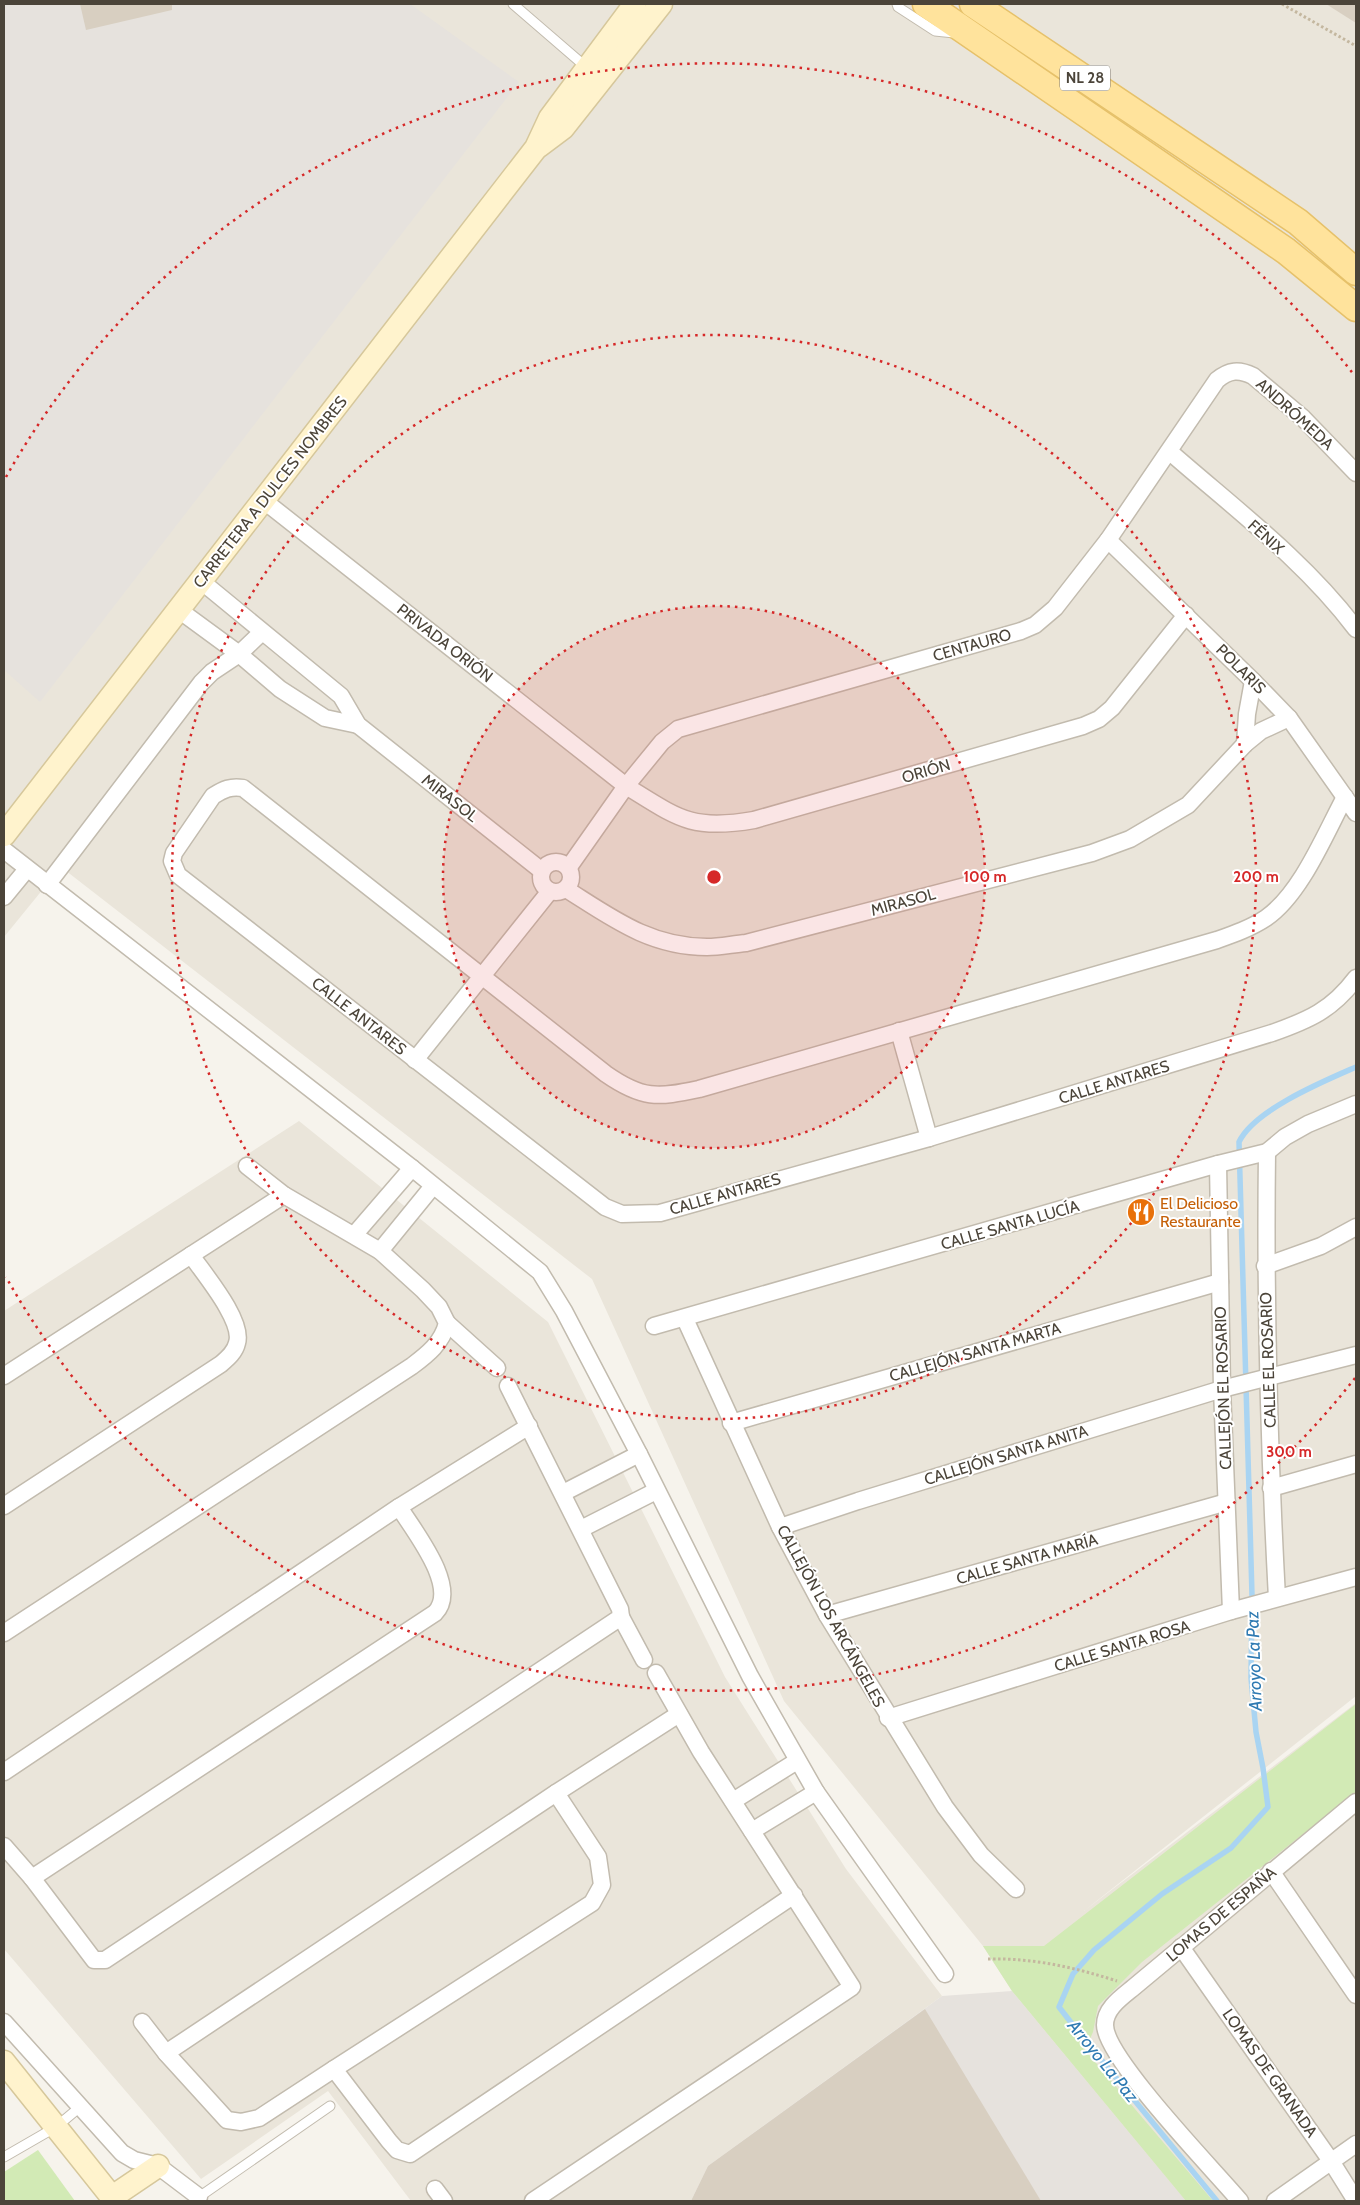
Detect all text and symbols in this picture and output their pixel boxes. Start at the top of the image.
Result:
road number: NL 28 [1060,66,1110,90]
street label: ANDRÓMEDA [1252,374,1338,454]
street label: CARRETERA A DULCES NOMBRES [189,392,351,592]
street label: FÉNIX [1244,516,1288,558]
street label: PRIVADA ORIÓN [393,600,497,686]
street label: CENTAURO [931,625,1013,665]
street label: POLARIS [1212,640,1270,698]
street label: ORIÓN [900,755,952,787]
street label: MIRASOL [418,770,482,826]
centre of rings [705,868,723,886]
text: 100 m [963,868,1007,886]
text: 200 m [1233,868,1279,886]
street label: MIRASOL [869,884,937,920]
street label: CALLE ANTARES [308,973,410,1059]
street label: CALLE ANTARES [1056,1056,1172,1108]
street label: CALLE ANTARES [667,1169,783,1219]
place label: El Delicioso Restaurante [1160,1194,1241,1231]
street label: CALLE SANTA LUCÍA [939,1196,1081,1254]
restaurant icon: El Delicioso Restaurante [1126,1197,1156,1227]
street label: CALLE EL ROSARIO [1256,1292,1280,1428]
street label: CALLEJÓN EL ROSARIO [1211,1306,1235,1470]
street label: CALLEJÓN SANTA MARTA [887,1318,1063,1386]
street label: CALLEJÓN SANTA ANITA [922,1421,1090,1489]
text: 300 m [1266,1443,1312,1461]
street label: CALLEJÓN LOS ARCÁNGELES [773,1522,889,1710]
street label: CALLE SANTA MARÍA [954,1530,1100,1588]
water label: Arroyo La Paz [1241,1610,1267,1712]
street label: CALLE SANTA ROSA [1052,1616,1192,1676]
street label: LOMAS DE ESPAÑA [1162,1862,1280,1965]
street label: LOMAS DE GRANADA [1219,2005,1322,2141]
water label: Arroyo La Paz [1062,2014,1143,2107]

